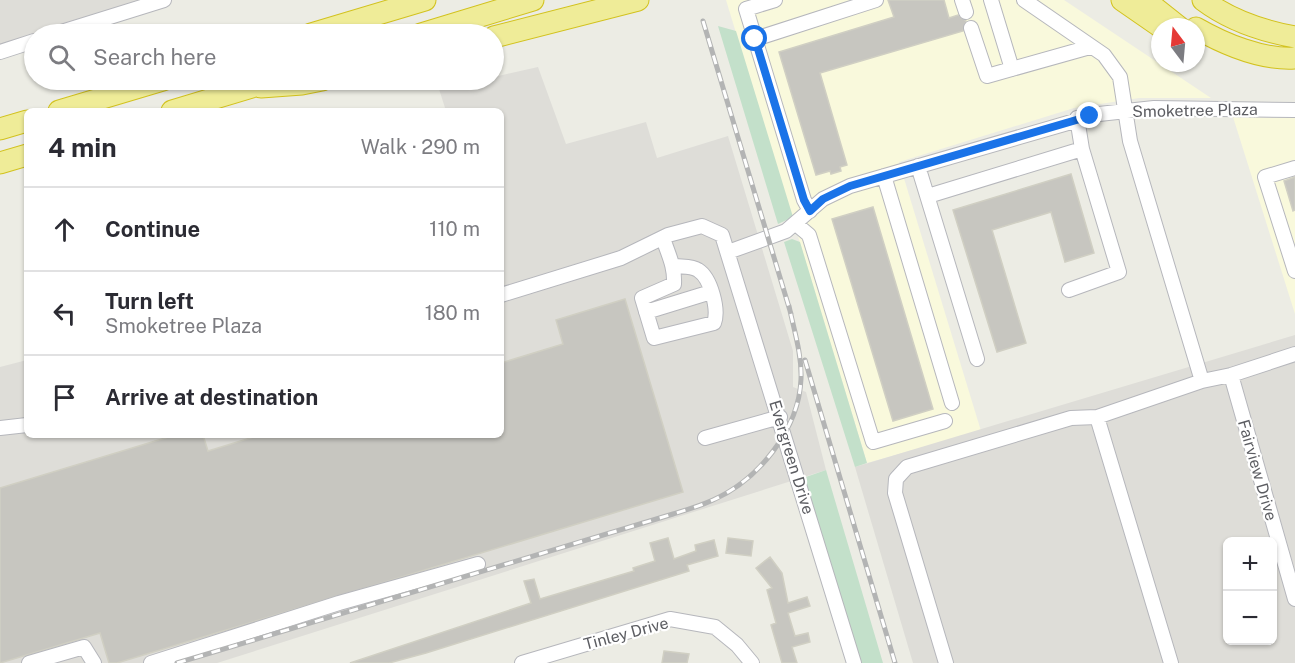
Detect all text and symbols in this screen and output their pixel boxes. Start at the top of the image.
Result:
north arrow [1151,18,1205,72]
search box [24,24,504,90]
route start [741,25,767,51]
icon: search [45,41,78,74]
text: Search here [93,44,217,70]
street label: Smoketree Plaza [1132,100,1258,121]
route end [1076,102,1102,128]
text: 4 min [48,132,117,163]
text: Walk · 290 m [361,135,480,159]
icon: ahead [48,213,81,246]
text: Continue [105,216,200,242]
text: 110 m [429,217,480,241]
text: Turn left [105,288,194,314]
icon: left [48,297,81,330]
text: 180 m [425,301,480,325]
text: Smoketree Plaza [105,314,262,338]
icon: arrive [48,381,81,414]
text: Arrive at destination [105,384,318,410]
street label: Evergreen Drive [765,398,818,516]
street label: Fairview Drive [1234,417,1281,523]
map controls [1223,537,1277,645]
button: + [1223,537,1277,591]
button: − [1223,591,1277,645]
street label: Tinley Drive [582,613,671,654]

